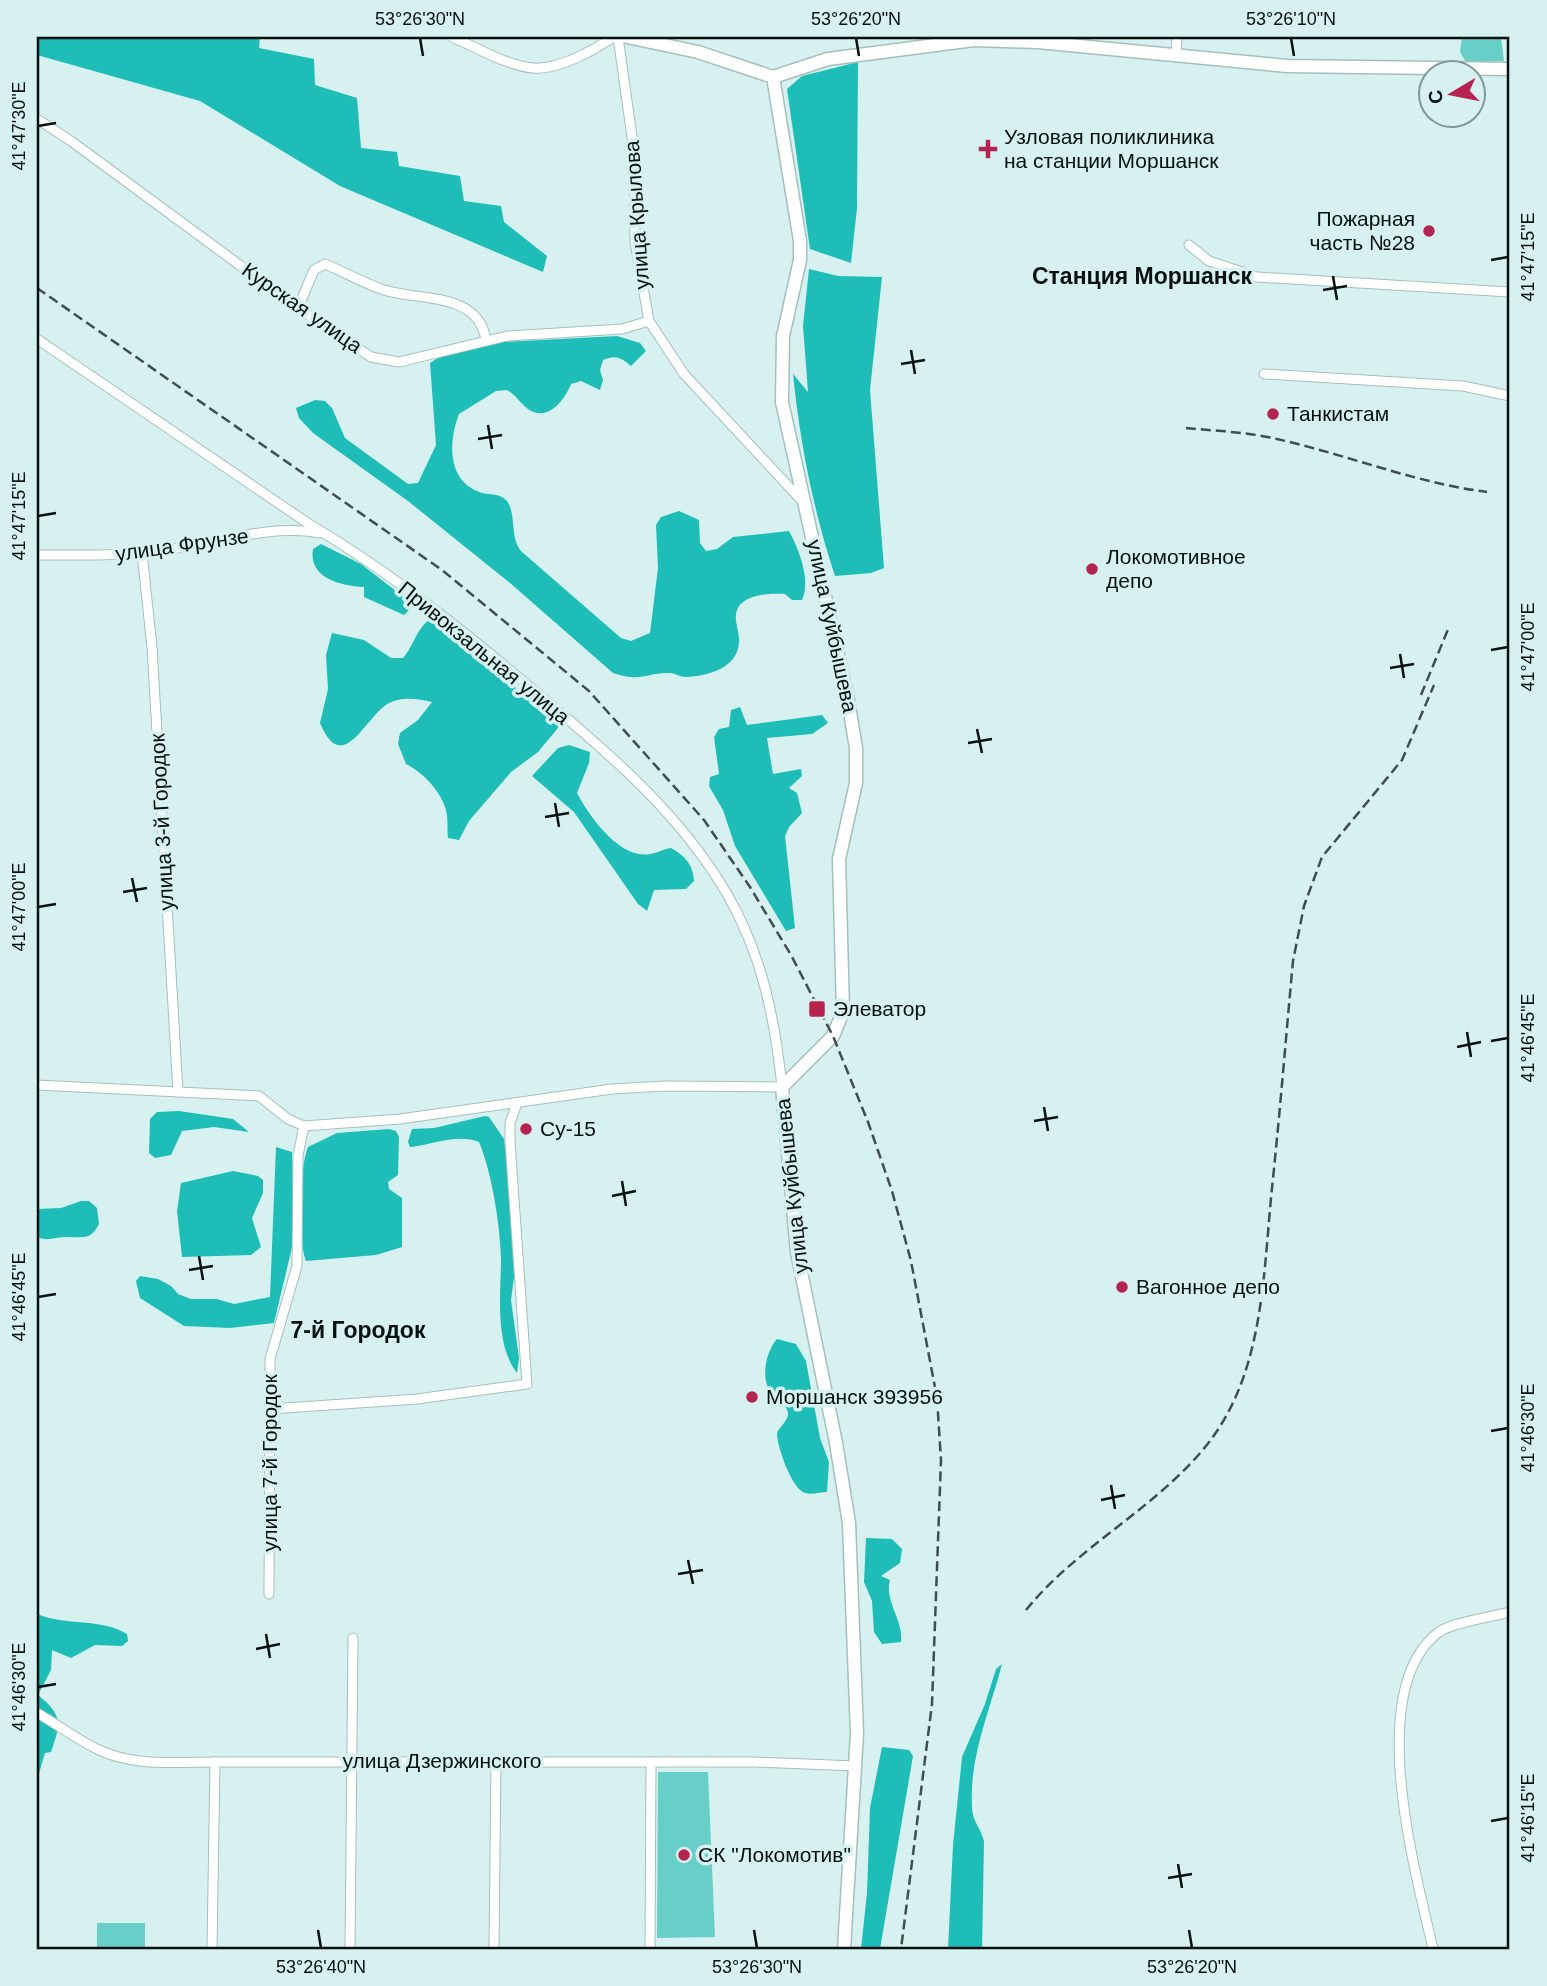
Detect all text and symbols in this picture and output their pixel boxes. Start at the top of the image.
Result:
text: 53°26'30"N [375,9,465,29]
text: 53°26'20"N [811,9,901,29]
text: 53°26'10"N [1246,9,1336,29]
north arrow [1418,60,1488,130]
text: 41°47'30"E [9,81,29,171]
text: С [1424,88,1447,105]
place label: Узловая поликлиника на станции Моршанск [1004,125,1219,172]
street label: улица Крылова [620,139,653,290]
marker: Узловая поликлиника на станции Моршанск [978,139,998,159]
place label: Пожарная часть №28 [1310,207,1415,254]
text: 41°47'15"E [1518,212,1538,302]
marker: Пожарная часть №28 [1421,223,1437,239]
street label: Курская улица [238,258,367,358]
district label: Станция Моршанск [1032,263,1253,289]
place label: Танкистам [1287,402,1389,425]
marker: Танкистам [1265,406,1281,422]
text: 41°47'15"E [9,471,29,561]
street label: улица Фрунзе [114,524,250,565]
street label: улица Куйбышева [803,537,862,715]
place label: Локомотивное депо [1106,545,1246,592]
marker: Локомотивное депо [1084,561,1100,577]
street label: Привокзальная улица [394,577,575,729]
text: 41°47'00"E [1518,602,1538,692]
street label: улица 3-й Городок [145,732,178,911]
text: 41°47'00"E [9,862,29,952]
text: 41°46'45"E [1518,993,1538,1083]
place label: Элеватор [833,997,926,1020]
marker: Элеватор [807,999,827,1019]
street label: улица Куйбышева [771,1097,812,1275]
place label: Су-15 [540,1117,596,1140]
marker: Су-15 [518,1121,534,1137]
text: 41°46'45"E [9,1252,29,1342]
place label: Вагонное депо [1136,1275,1280,1298]
marker: Вагонное депо [1114,1279,1130,1295]
district label: 7-й Городок [291,1317,426,1343]
street label: улица 7-й Городок [258,1373,281,1552]
text: 41°46'30"E [1518,1383,1538,1473]
place label: Моршанск 393956 [766,1385,943,1408]
marker: Моршанск 393956 [744,1389,760,1405]
text: 41°46'30"E [9,1642,29,1732]
street label: улица Дзержинского [342,1749,542,1772]
text: 41°46'15"E [1518,1773,1538,1863]
place label: СК "Локомотив" [698,1843,851,1866]
marker: СК "Локомотив" [676,1847,692,1863]
text: 53°26'40"N [276,1957,366,1977]
text: 53°26'30"N [712,1957,802,1977]
text: 53°26'20"N [1147,1957,1237,1977]

